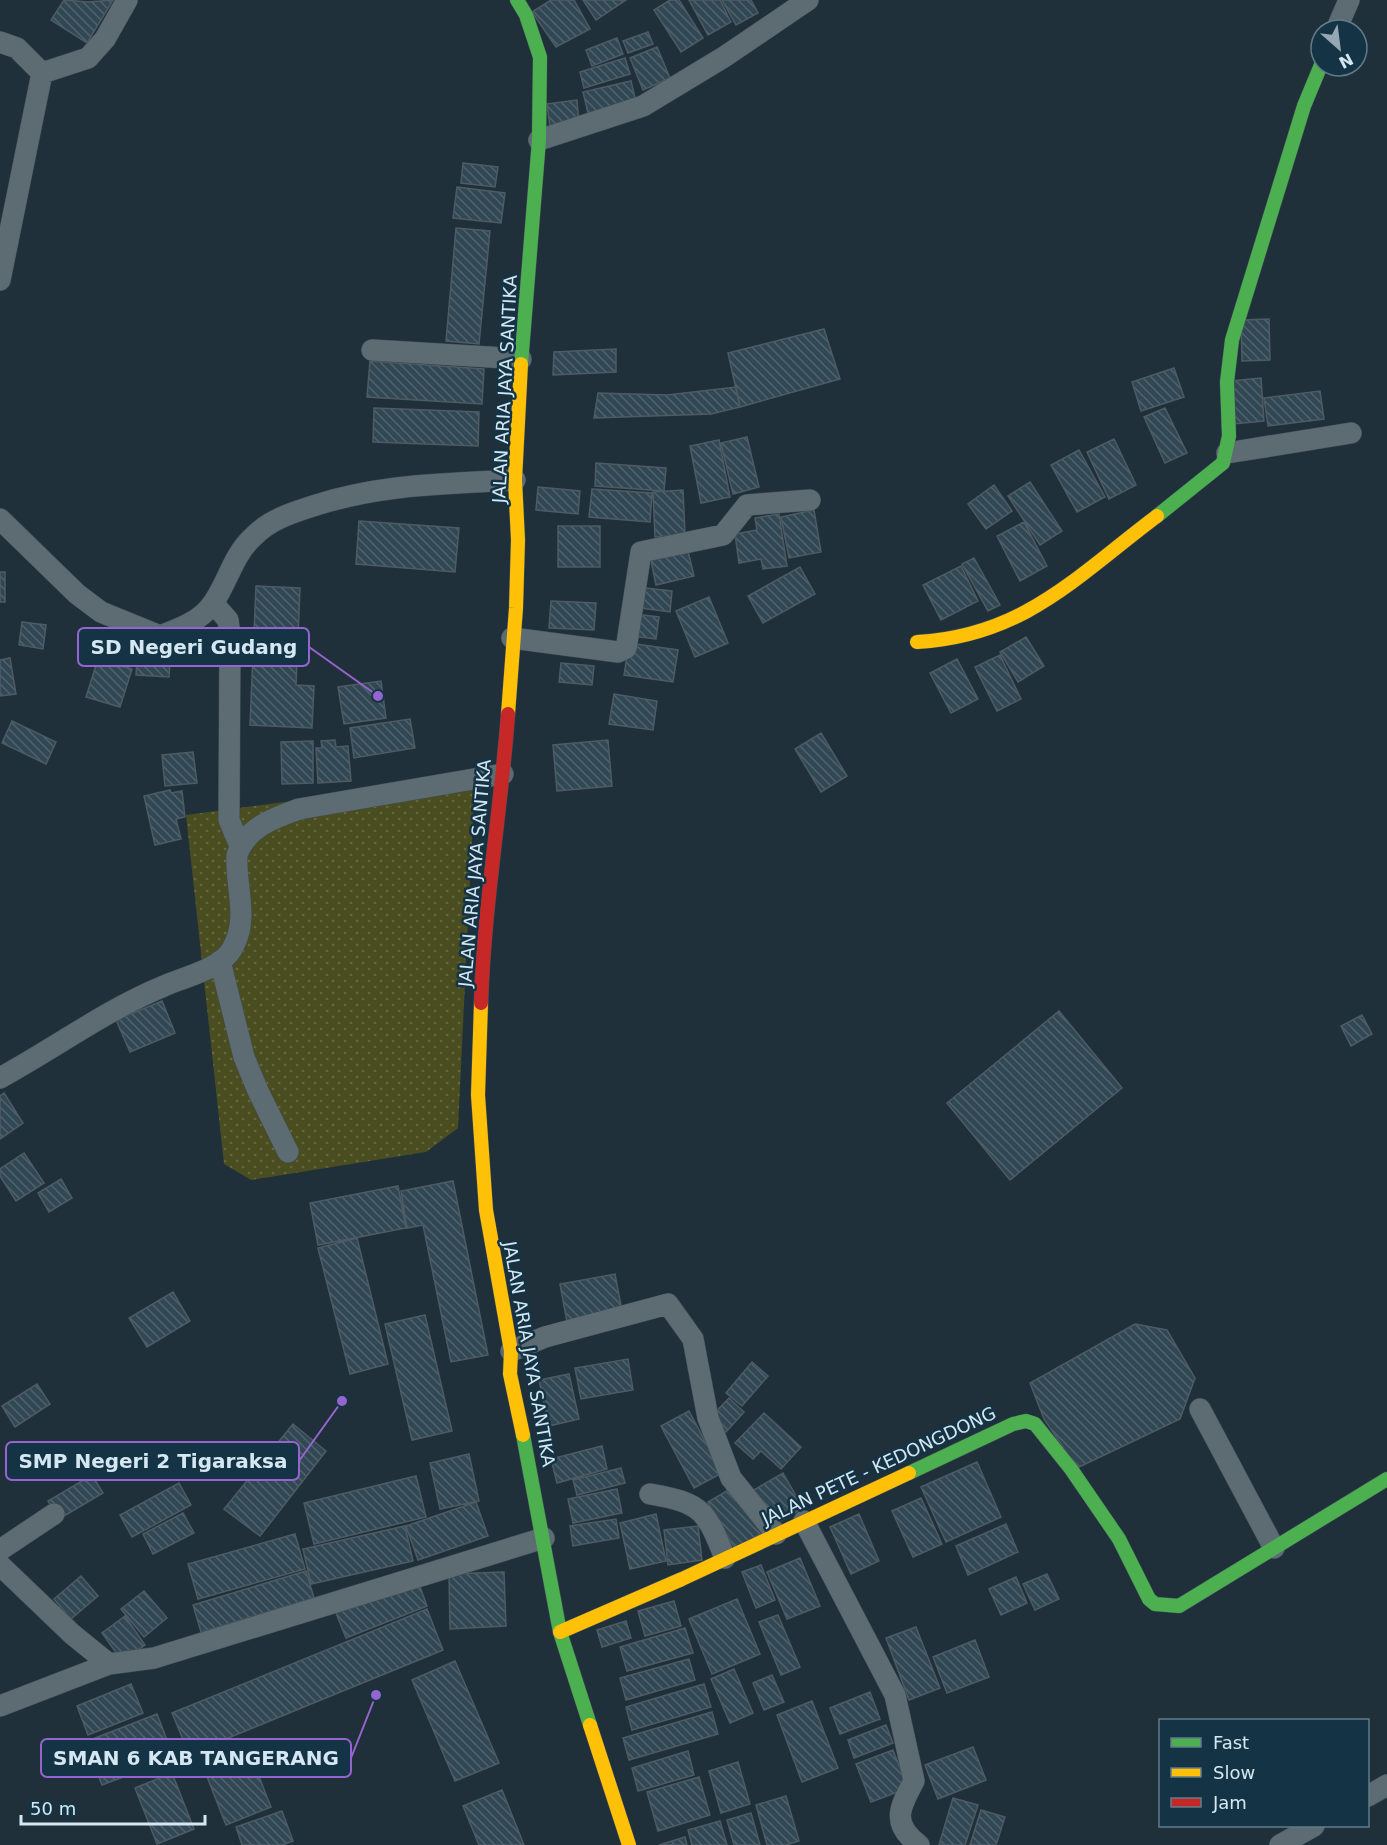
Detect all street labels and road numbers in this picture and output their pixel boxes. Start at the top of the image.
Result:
street label: JALAN ARIA JAYA SANTIKA [488,274,521,505]
street label: JALAN ARIA JAYA SANTIKA [454,758,495,989]
street label: JALAN ARIA JAYA SANTIKA [499,1239,560,1469]
street label: JALAN PETE - KEDONGDONG [758,1402,999,1530]

